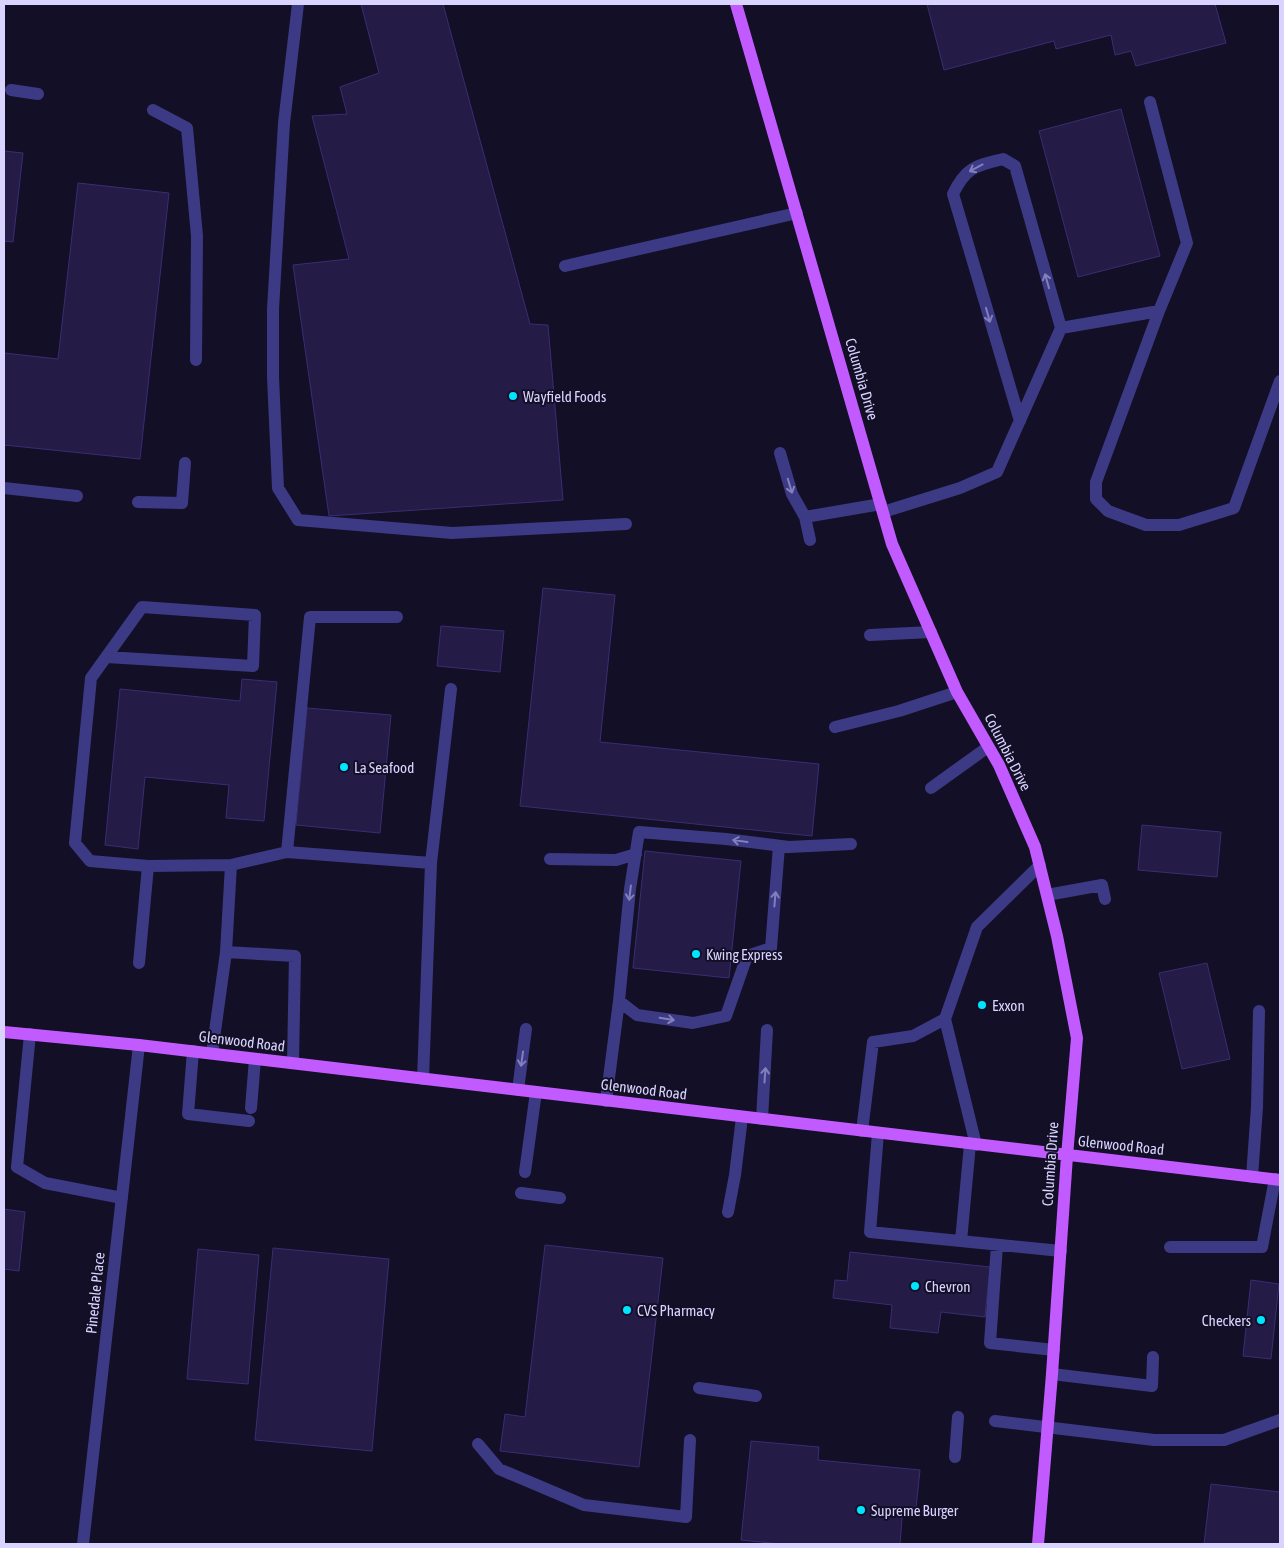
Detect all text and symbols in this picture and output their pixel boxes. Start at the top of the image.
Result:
one-way arrow [968,163,983,173]
one-way arrow [1042,273,1052,289]
one-way arrow [984,307,994,323]
street label: Columbia Drive [842,336,882,422]
place label: Wayfield Foods [523,388,606,405]
marker: Wayfield Foods [507,390,519,402]
one-way arrow [786,478,795,494]
street label: Columbia Drive [981,710,1035,794]
place label: La Seafood [354,759,414,776]
marker: La Seafood [338,761,350,773]
one-way arrow [733,836,749,846]
one-way arrow [625,884,635,900]
one-way arrow [770,892,779,908]
place label: Kwing Express [706,946,782,963]
marker: Kwing Express [690,948,702,960]
place label: Exxon [992,997,1025,1014]
marker: Exxon [976,999,988,1011]
one-way arrow [659,1015,675,1025]
street label: Glenwood Road [198,1027,286,1055]
one-way arrow [516,1051,526,1067]
one-way arrow [760,1067,769,1083]
street label: Glenwood Road [600,1075,688,1103]
street label: Columbia Drive [1039,1121,1061,1207]
street label: Glenwood Road [1077,1132,1165,1158]
street label: Pinedale Place [82,1251,108,1335]
place label: Chevron [925,1278,971,1295]
marker: Chevron [909,1280,921,1292]
place label: CVS Pharmacy [637,1302,715,1319]
marker: CVS Pharmacy [621,1304,633,1316]
place label: Checkers [1202,1312,1251,1329]
marker: Checkers [1255,1314,1267,1326]
place label: Supreme Burger [871,1502,959,1519]
marker: Supreme Burger [855,1504,867,1516]

